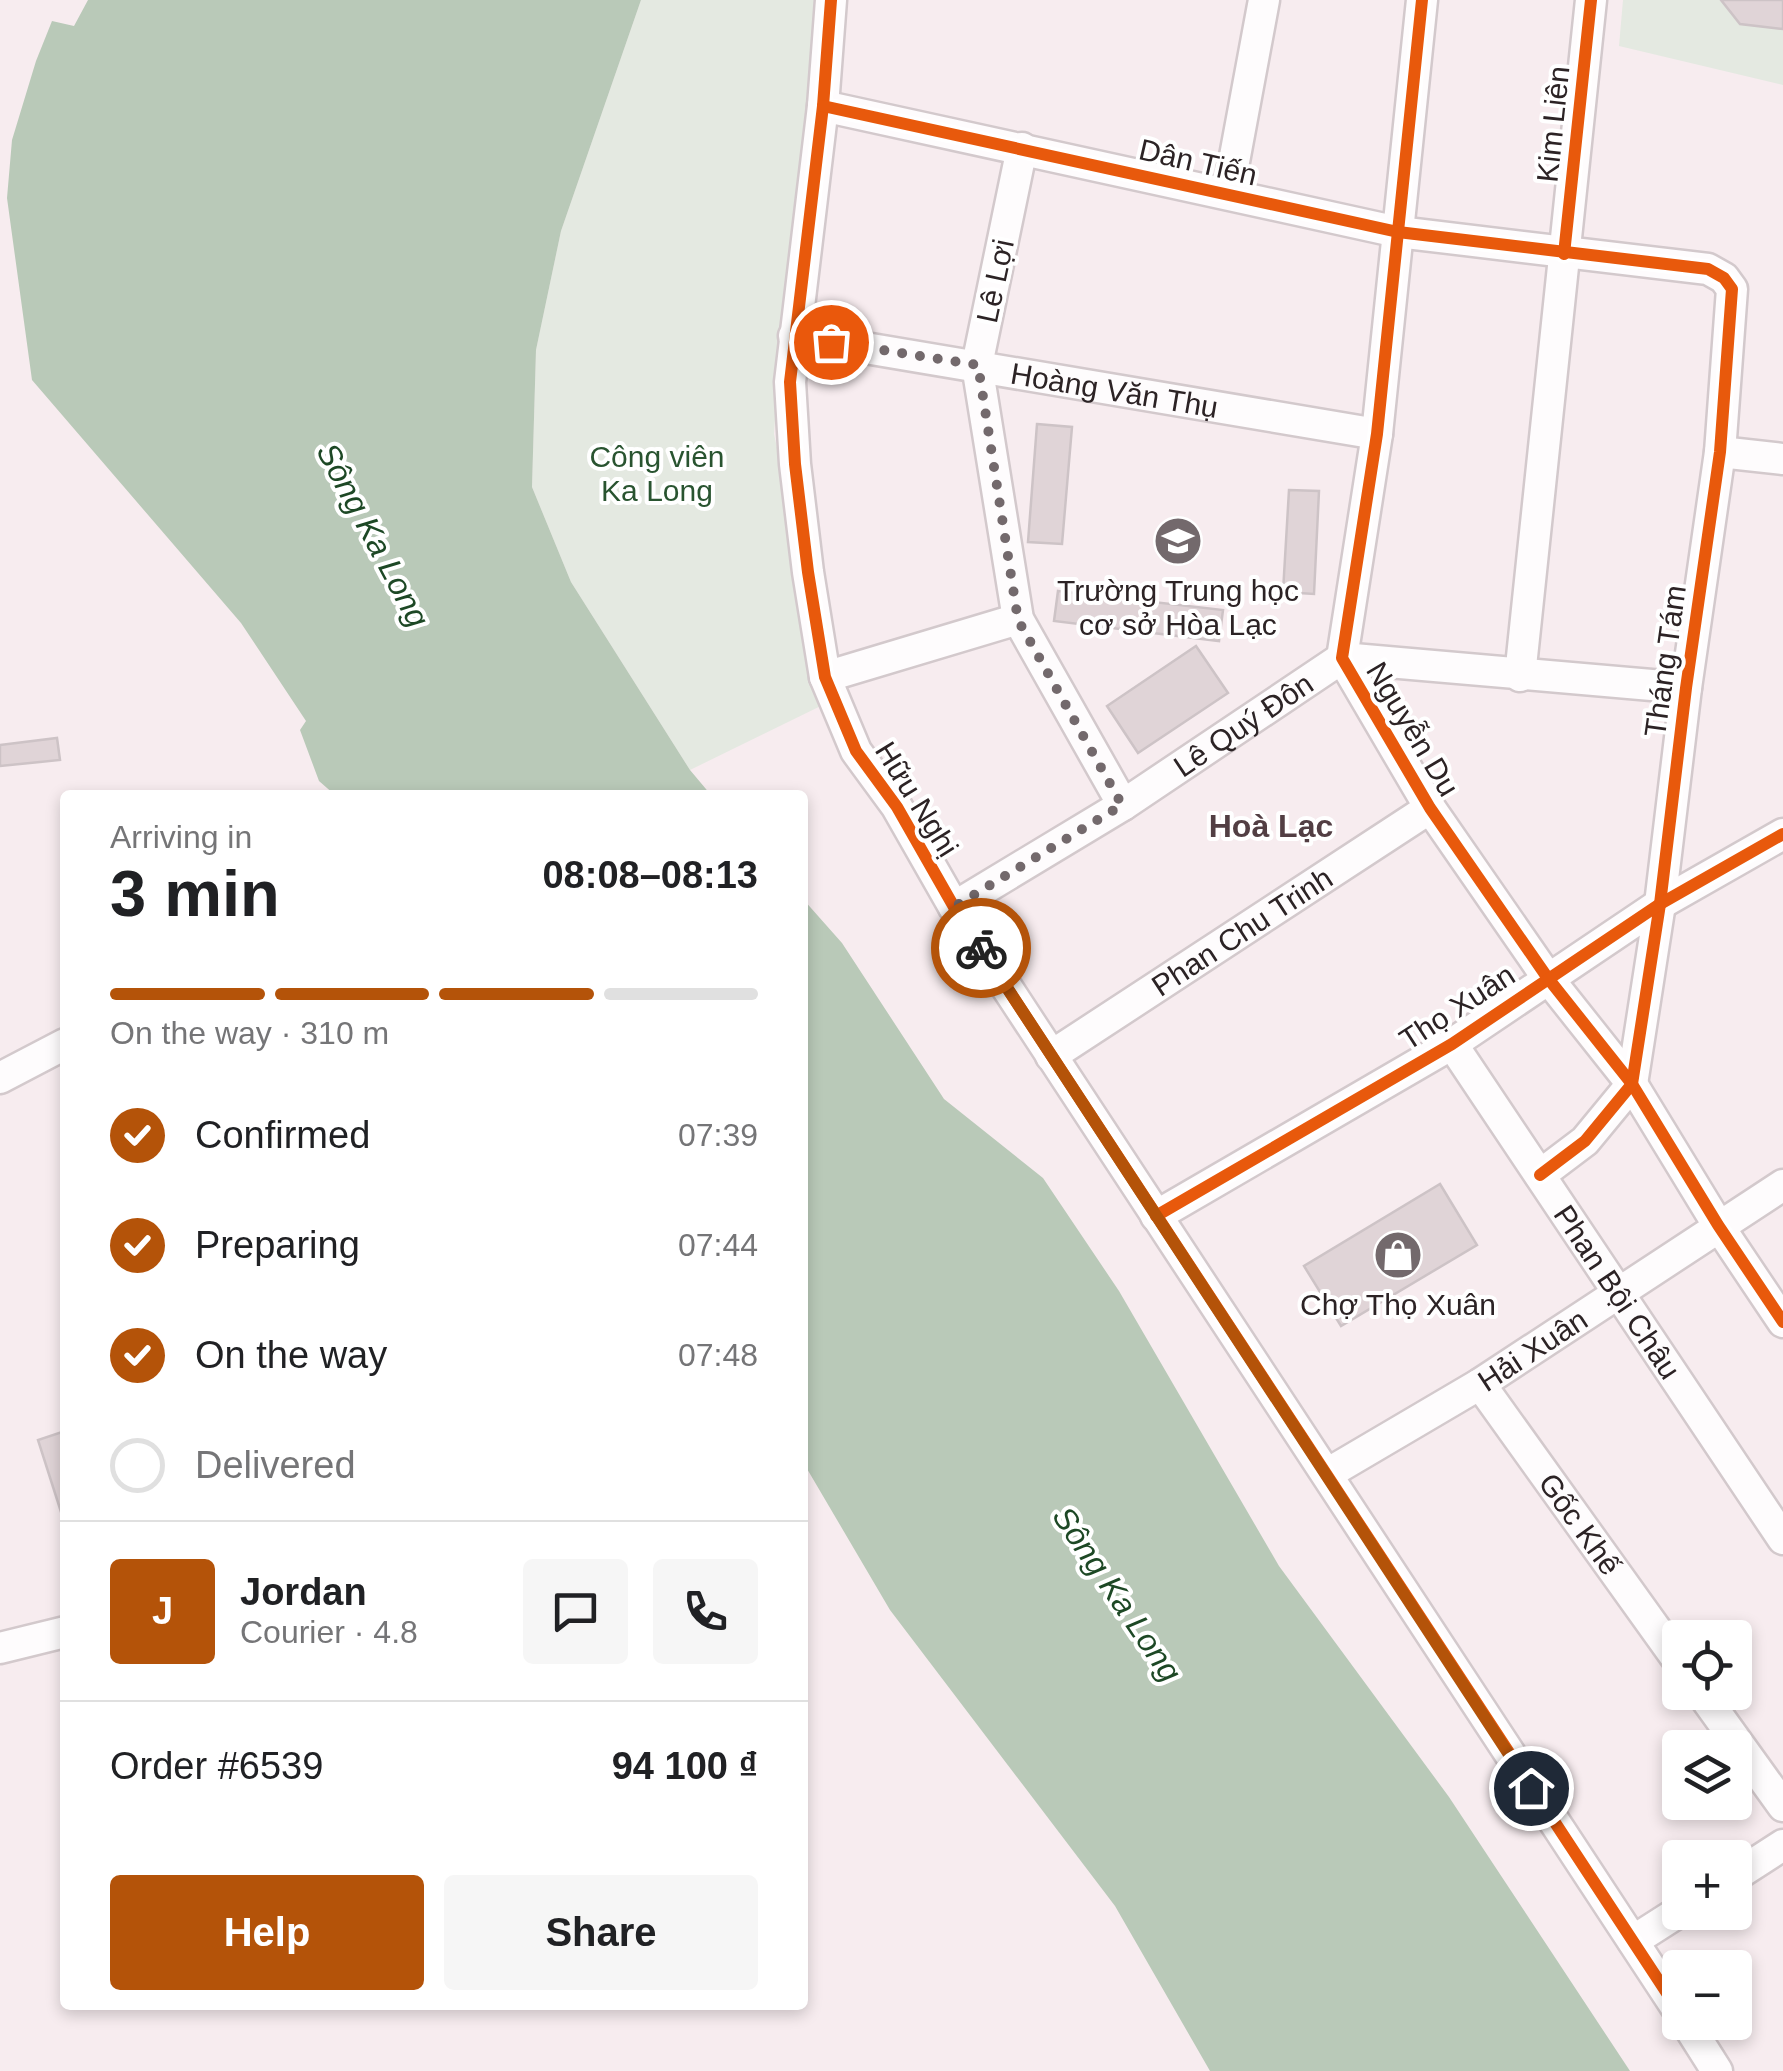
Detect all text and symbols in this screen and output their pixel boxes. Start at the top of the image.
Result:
street label: Kim Liên [1530,64,1576,184]
street label: Dân Tiến [1136,132,1260,192]
street label: Lê Lợi [970,236,1020,326]
pin [789,300,874,385]
icon: bag [804,315,859,370]
street label: Hoàng Văn Thụ [1008,356,1221,424]
water label: Sông Ka Long [309,437,437,633]
park label: Công viên Ka Long [589,440,725,507]
school or university icon: Trường Trung học cơ sở Hòa Lạc [1152,515,1204,567]
place label: Trường Trung học cơ sở Hòa Lạc [1057,574,1299,641]
street label: Tháng Tám [1638,583,1692,739]
street label: Nguyễn Du [1360,656,1466,802]
street label: Lê Quý Đôn [1167,666,1319,783]
street label: Hữu Nghị [869,736,965,862]
district label: Hoà Lạc [1209,808,1333,844]
text: Arriving in [110,819,252,855]
text: 08:08–08:13 [542,854,758,896]
text: 3 min [110,857,280,930]
street label: Phan Chu Trinh [1146,860,1338,1002]
courier [931,898,1031,998]
icon: bike [954,921,1009,976]
street label: Thọ Xuân [1393,958,1521,1056]
text: On the way · 310 m [110,1015,389,1051]
icon: check [110,1108,165,1163]
text: Confirmed [195,1114,370,1156]
text: 07:39 [678,1117,758,1153]
street label: Phan Bội Châu [1548,1199,1687,1385]
icon: check [110,1218,165,1273]
text: Preparing [195,1224,360,1266]
text: 07:44 [678,1227,758,1263]
shop icon: Chợ Thọ Xuân [1372,1229,1424,1281]
place label: Chợ Thọ Xuân [1300,1288,1496,1321]
street label: Hải Xuân [1472,1302,1593,1397]
icon: check [110,1328,165,1383]
text: On the way [195,1334,387,1376]
text: 07:48 [678,1337,758,1373]
text: Delivered [195,1444,356,1486]
street label: Gốc Khế [1533,1467,1628,1581]
water label: Sông Ka Long [1045,1500,1189,1688]
button: chat [523,1559,628,1664]
button: phone [653,1559,758,1664]
text: Jordan [240,1571,367,1613]
text: J [152,1590,173,1632]
text: Courier · 4.8 [240,1614,418,1650]
map controls [1662,1620,1752,2040]
button: locate [1662,1620,1752,1710]
button: layers [1662,1730,1752,1820]
text: Order #6539 [110,1745,323,1787]
text: 94 100 ₫ [612,1745,758,1787]
pin [1489,1746,1574,1831]
icon: home [1504,1761,1559,1816]
button: + [1662,1840,1752,1930]
button: Help [110,1875,424,1990]
button: Share [444,1875,758,1990]
button: − [1662,1950,1752,2040]

